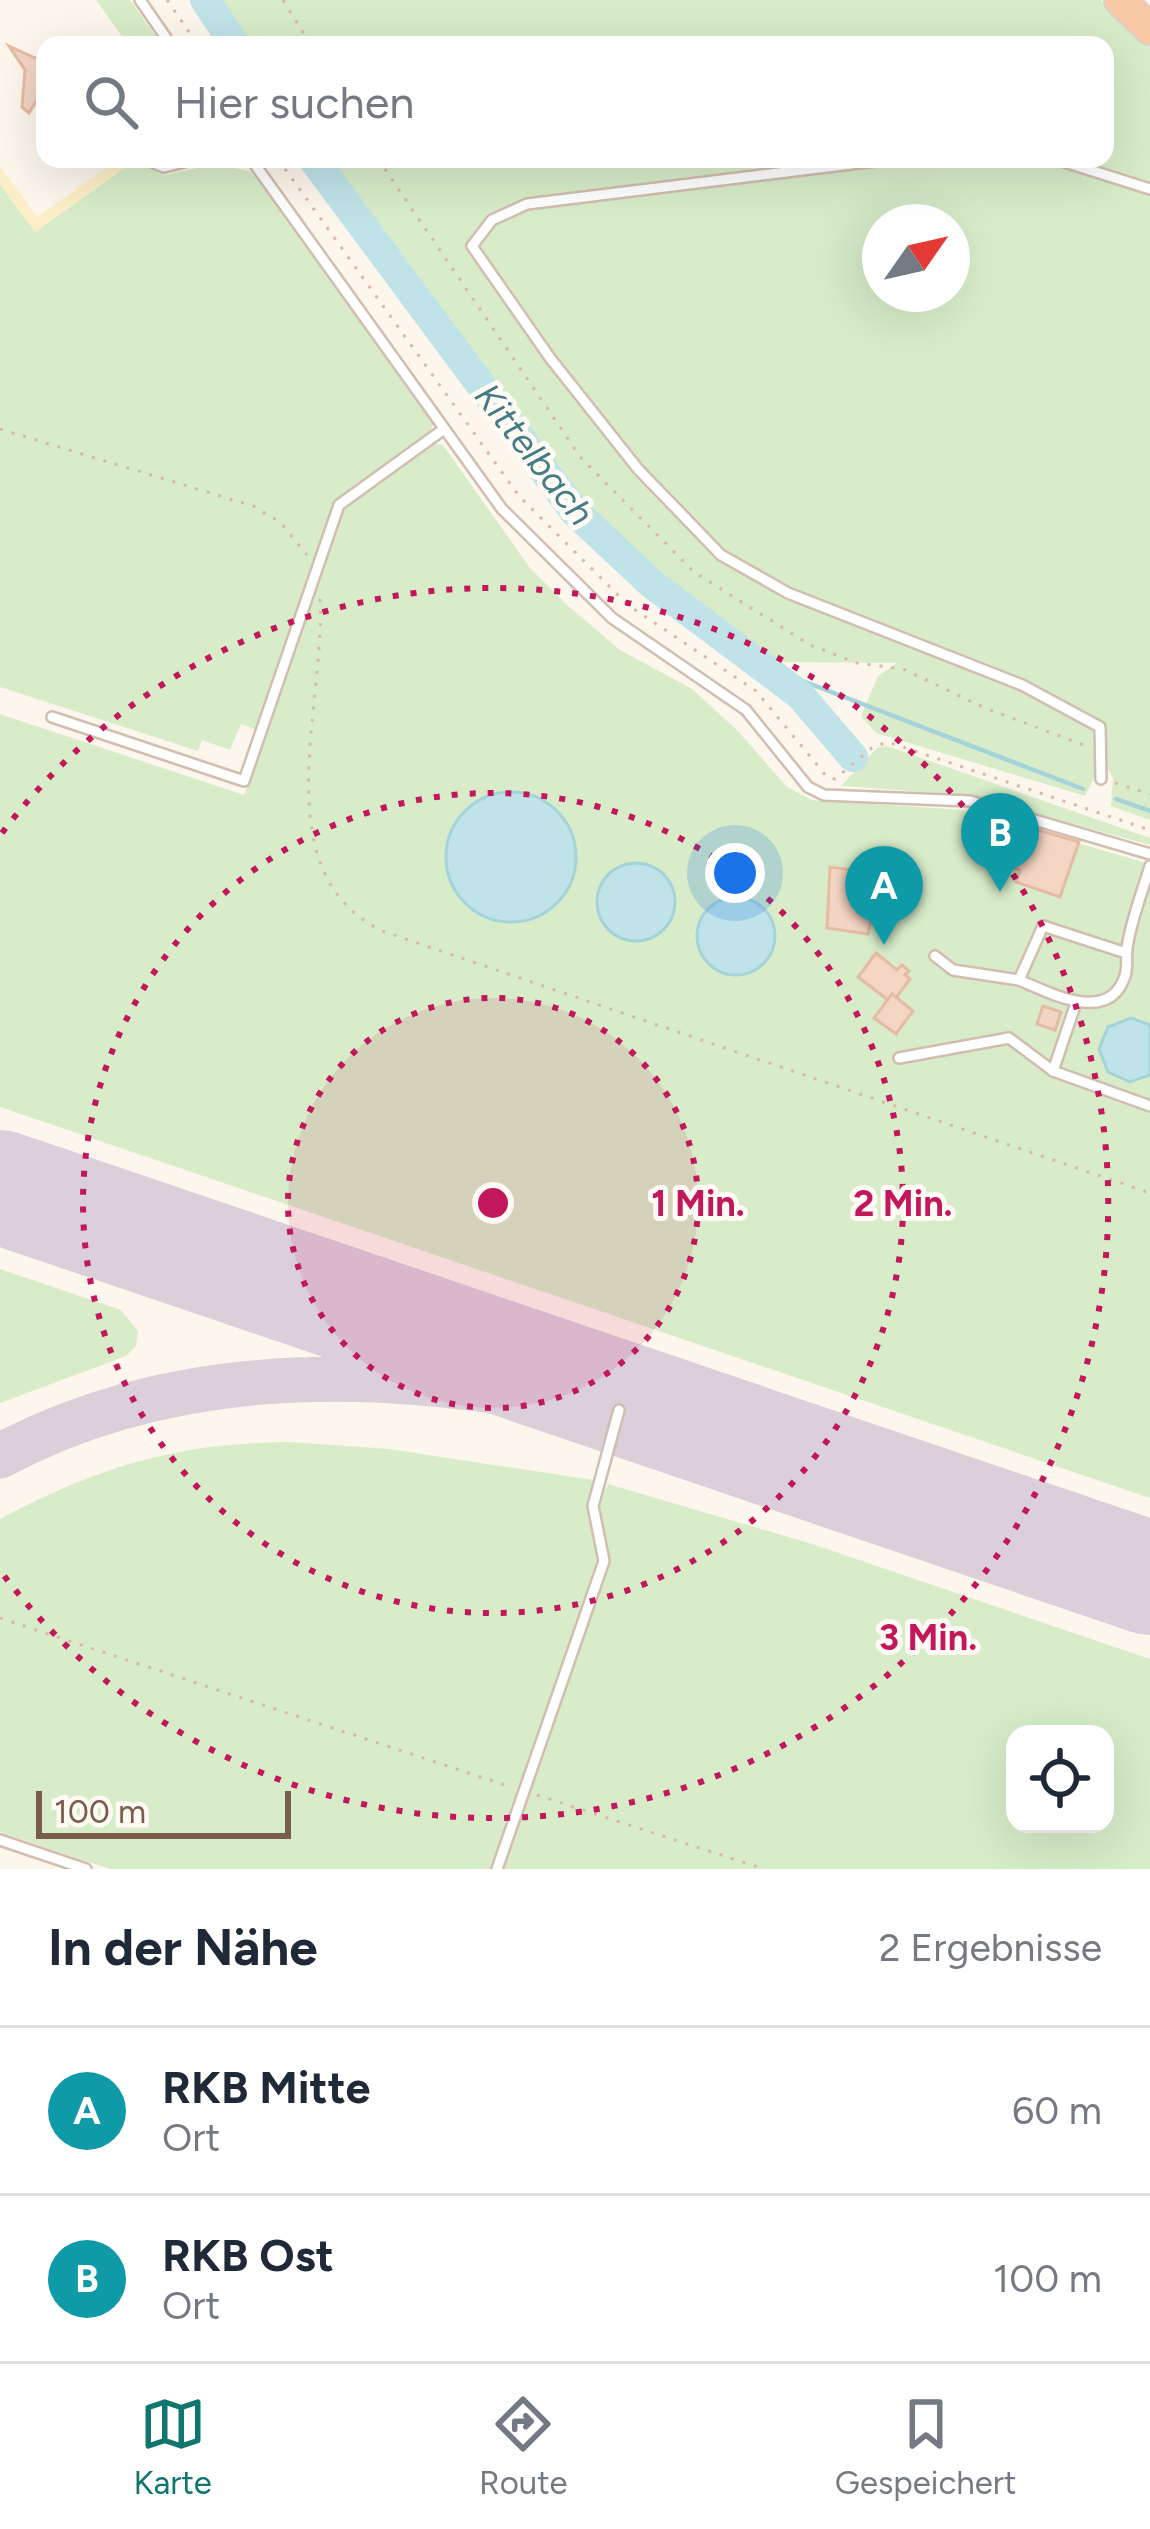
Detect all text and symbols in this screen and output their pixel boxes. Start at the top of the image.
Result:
search box [36,36,1114,168]
icon: search [78,69,144,135]
text: Hier suchen [174,75,414,129]
north arrow [862,204,970,312]
water label: Kittelbach [466,375,603,534]
pin: B [961,793,1039,892]
your location [705,843,765,903]
pin: A [845,846,923,945]
centre of rings [472,1182,514,1224]
text: 1 Min. [651,1182,745,1225]
text: 2 Min. [853,1182,953,1225]
text: 3 Min. [879,1616,977,1659]
map controls [1006,1725,1114,1833]
button: locate [1006,1725,1114,1833]
scale bar [36,1785,291,1838]
text: 100 m [54,1792,146,1831]
text: In der Nähe [48,1917,318,1978]
text: 2 Ergebnisse [879,1924,1102,1971]
text: RKB Mitte [162,2060,370,2114]
text: A [73,2087,101,2134]
text: 60 m [1012,2087,1102,2134]
text: Ort [162,2114,220,2161]
text: RKB Ost [162,2228,334,2282]
text: B [75,2255,99,2302]
text: 100 m [993,2255,1102,2302]
text: Ort [162,2282,220,2329]
tab: Karte [134,2391,212,2502]
tab: Route [479,2391,568,2502]
tab: Gespeichert [835,2391,1016,2502]

